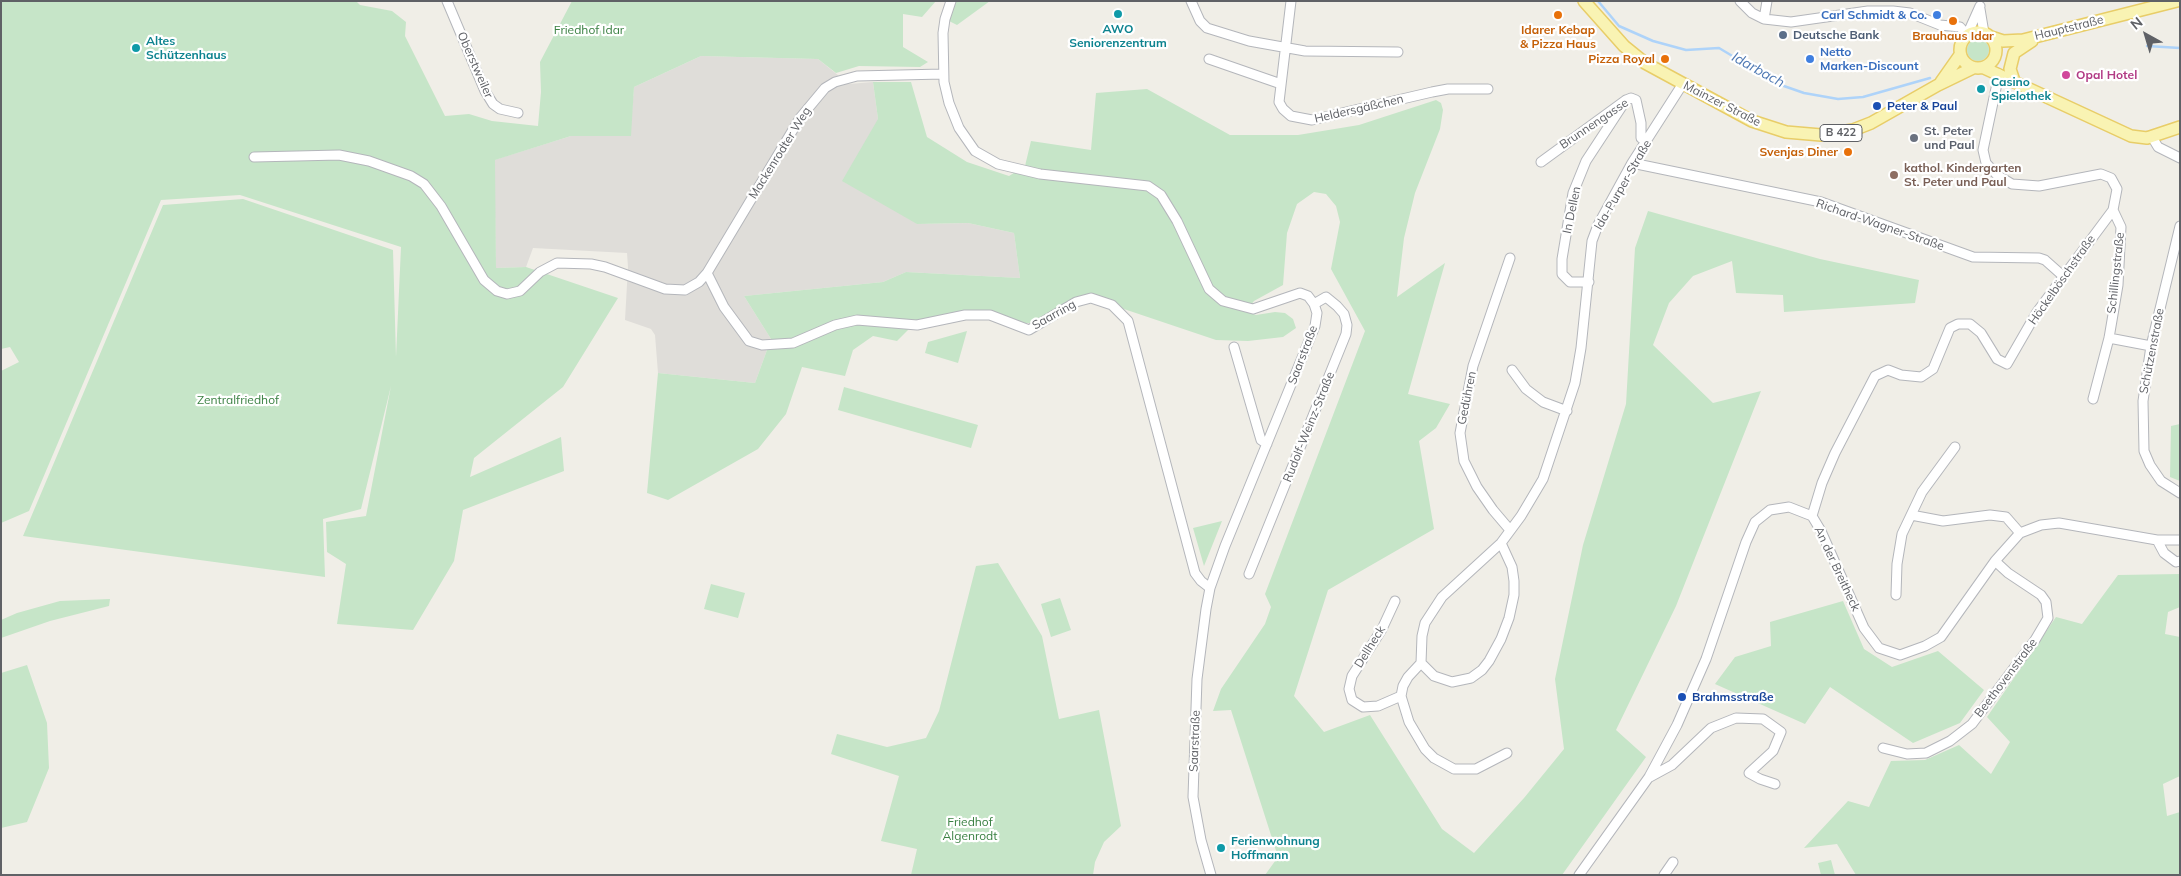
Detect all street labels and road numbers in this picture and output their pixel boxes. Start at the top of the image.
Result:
street label: Hauptstraße [2033,13,2105,43]
street label: Oberstweiler [454,30,496,100]
street label: Mainzer Straße [1681,78,1763,130]
street label: Heldersgäßchen [1313,92,1405,126]
street label: Brunnengasse [1557,96,1631,152]
street label: Mackenrodter Weg [746,104,814,202]
road number: B 422 [1820,125,1862,142]
street label: Ida-Purper-Straße [1591,137,1655,233]
street label: In Dellen [1560,185,1584,235]
street label: Richard-Wagner-Straße [1814,196,1946,254]
street label: Höckelböschstraße [2026,232,2098,328]
street label: Schillingstraße [2105,232,2127,314]
street label: Saarring [1030,297,1078,333]
street label: Schützenstraße [2137,307,2167,395]
street label: Saarstraße [1285,324,1321,386]
street label: Rudolf-Weinz-Straße [1280,370,1338,484]
street label: Gedühren [1455,370,1479,426]
street label: An der Breitheck [1811,524,1863,614]
street label: Dellheck [1351,623,1389,671]
street label: Beethovenstraße [1972,636,2040,720]
street label: Saarstraße [1187,710,1203,772]

